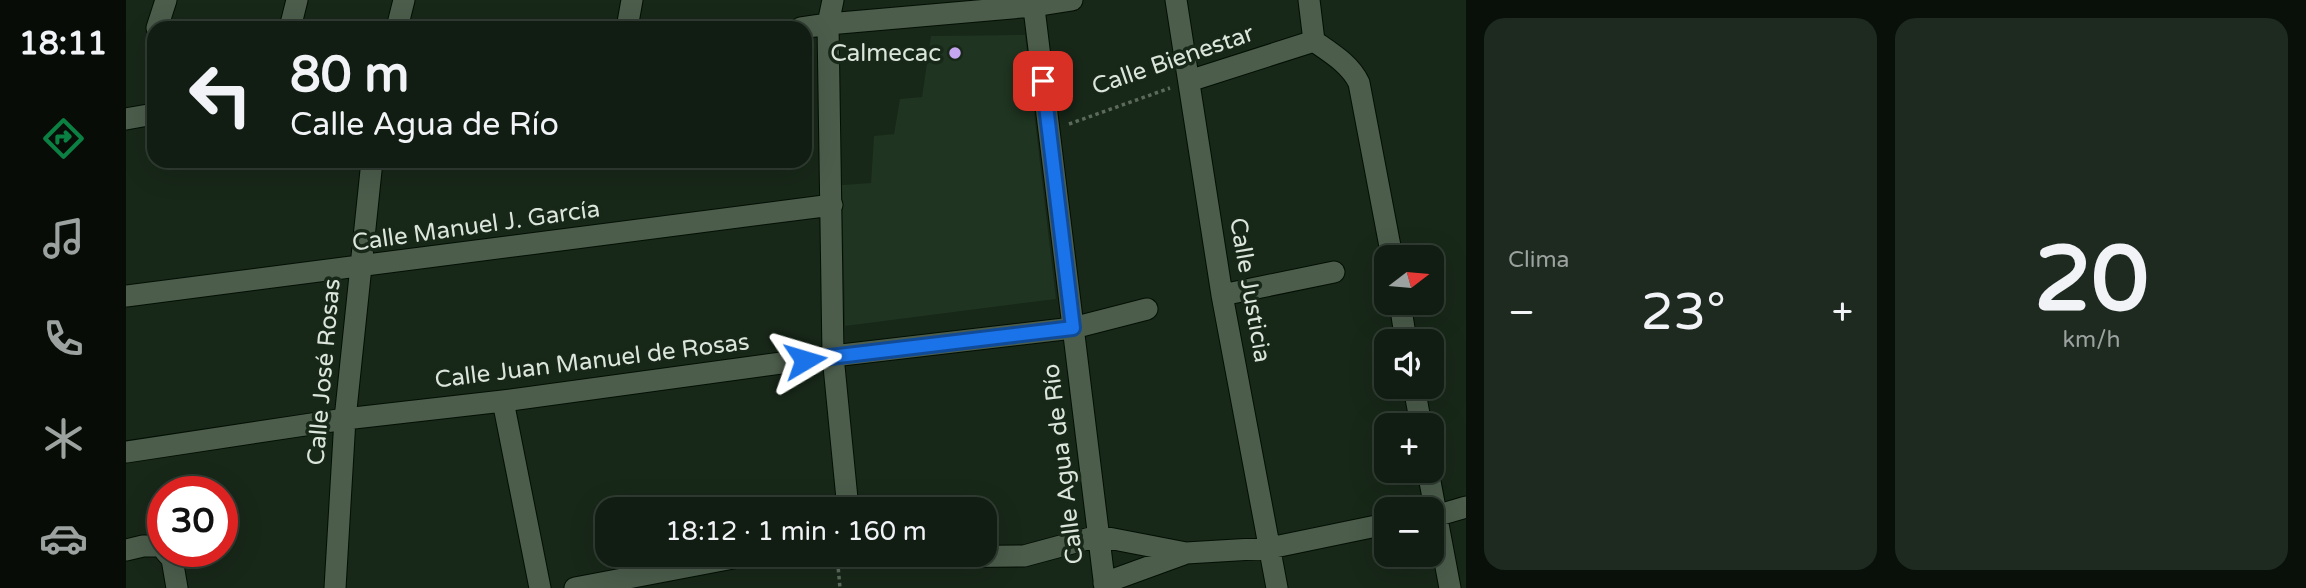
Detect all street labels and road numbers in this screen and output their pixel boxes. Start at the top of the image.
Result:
street label: Calle Bienestar [1088,18,1259,101]
street label: Calle Manuel J. García [350,194,602,258]
street label: Calle Justicia [1223,215,1277,365]
street label: Calle José Rosas [301,277,347,467]
street label: Calle Juan Manuel de Rosas [433,327,751,395]
street label: Calle Agua de Río [1036,362,1090,566]

